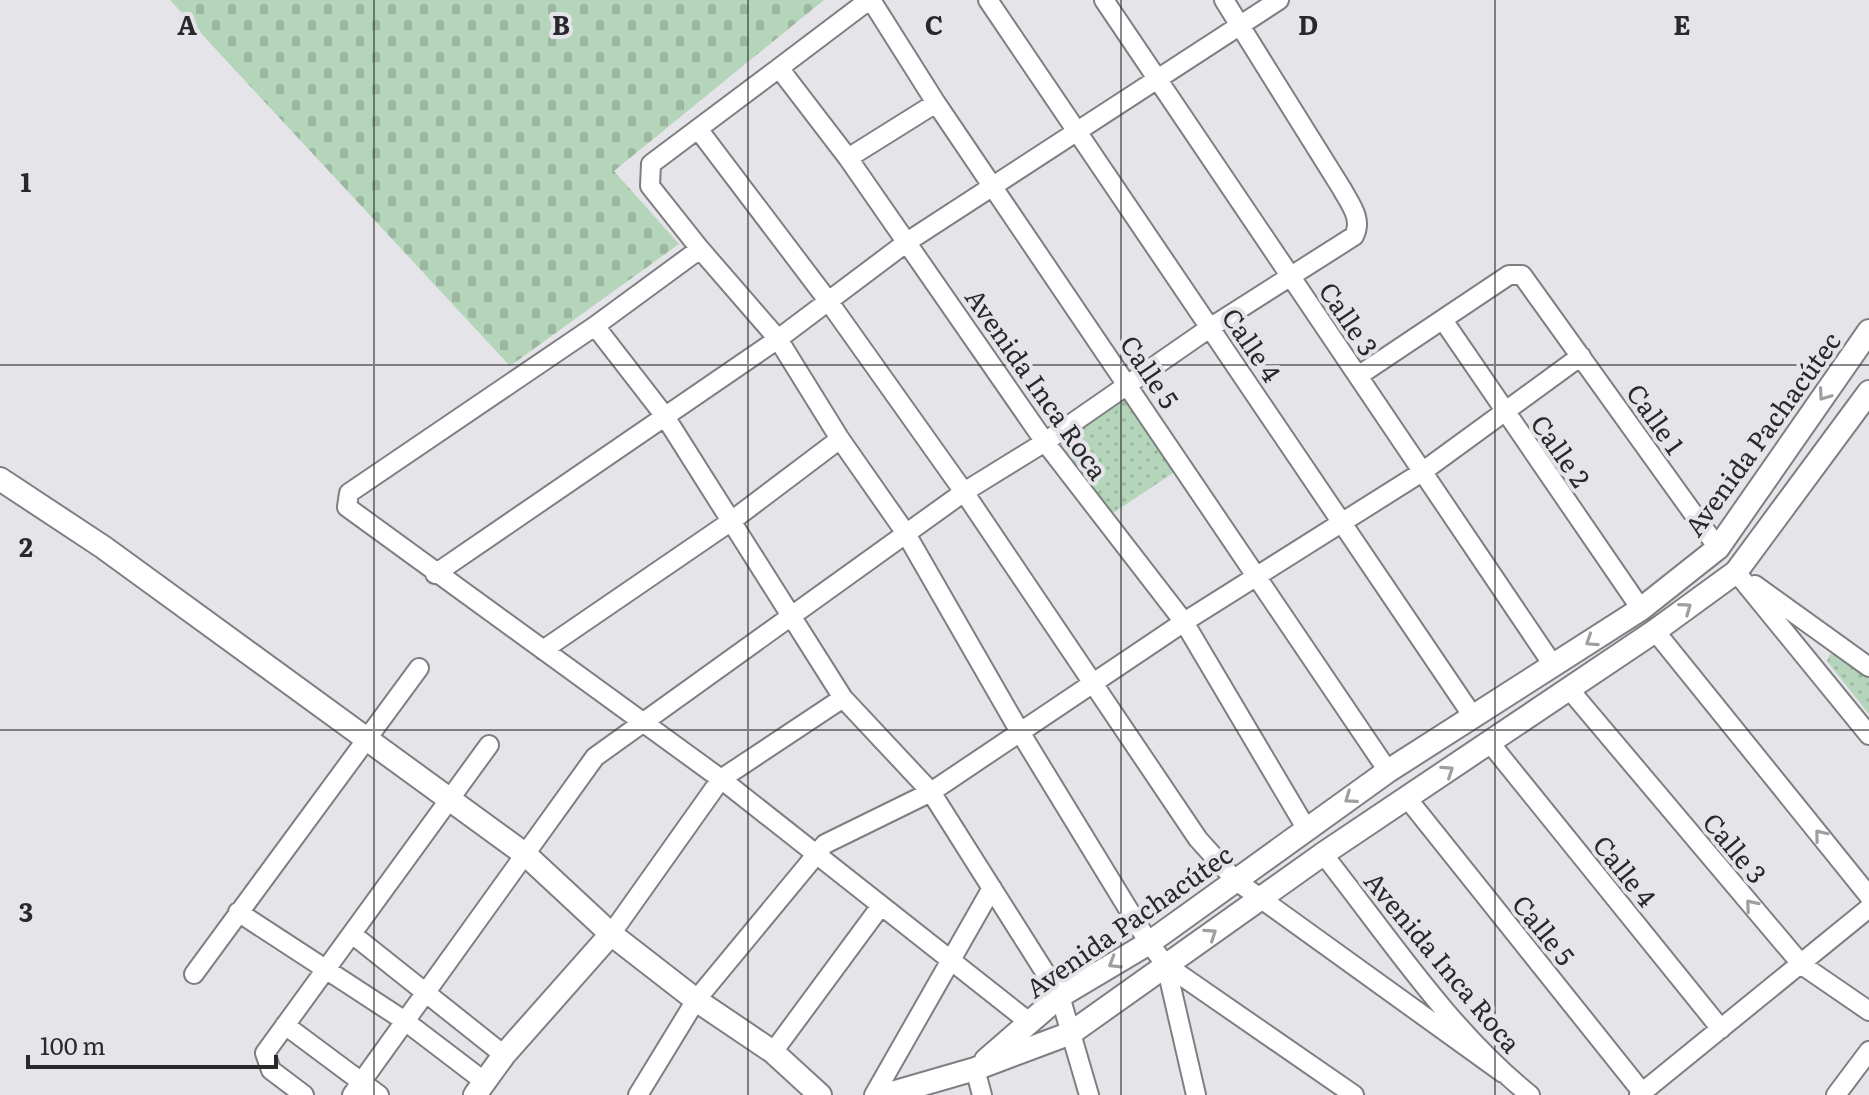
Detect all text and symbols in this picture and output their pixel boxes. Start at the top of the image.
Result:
text: A [177,4,197,43]
text: B [552,4,570,43]
text: C [925,4,943,43]
text: D [1298,4,1318,43]
text: E [1673,4,1691,43]
text: 1 [21,161,32,200]
street label: Calle 3 [1311,273,1389,363]
street label: Avenida Inca Roca [957,279,1119,487]
street label: Calle 4 [1214,299,1292,389]
street label: Avenida Pachacútec [1673,323,1849,543]
street label: Calle 5 [1112,327,1190,415]
street label: Calle 1 [1619,375,1695,461]
one-way arrow [1819,386,1834,400]
street label: Calle 2 [1523,406,1601,494]
text: 2 [19,526,33,565]
one-way arrow [1677,604,1692,618]
one-way arrow [1585,631,1600,646]
one-way arrow [1440,766,1454,781]
one-way arrow [1344,788,1358,803]
street label: Calle 3 [1695,803,1777,891]
street label: Calle 4 [1585,826,1667,914]
one-way arrow [1815,830,1830,845]
street label: Avenida Pachacútec [1017,834,1239,1006]
street label: Avenida Inca Roca [1356,862,1532,1060]
street label: Calle 5 [1504,885,1586,973]
text: 3 [19,891,33,930]
one-way arrow [1746,900,1761,915]
one-way arrow [1202,929,1217,944]
one-way arrow [1108,954,1123,969]
scale bar [28,1019,276,1069]
text: 100 m [40,1027,106,1062]

